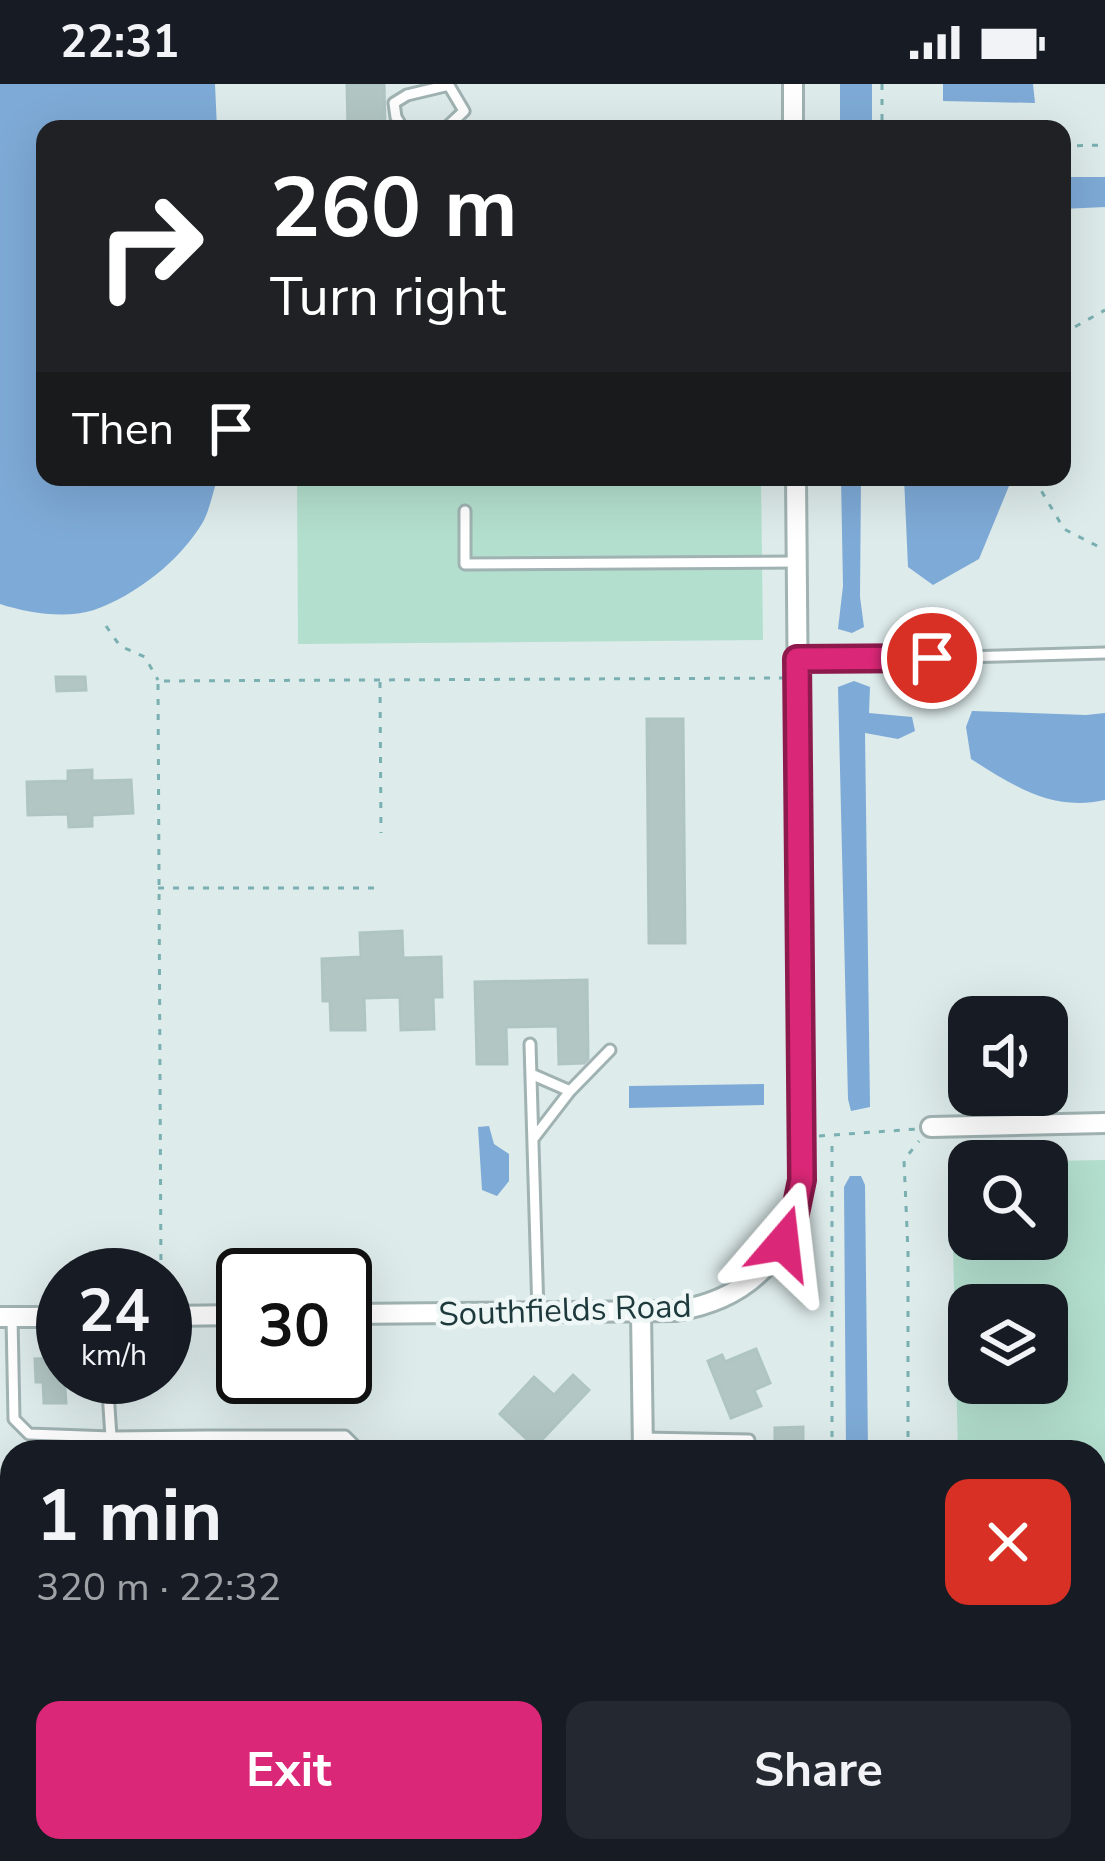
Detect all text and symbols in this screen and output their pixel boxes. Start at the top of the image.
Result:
text: 22:31 [60,12,179,73]
text: 260 m [270,151,518,266]
icon: right [72,168,228,324]
text: Turn right [270,260,506,334]
icon: arrive [198,396,264,462]
text: Then [72,399,174,460]
pin [881,607,983,709]
icon: arrive [899,625,965,691]
map controls [948,996,1068,1404]
button: sound [948,996,1068,1116]
button: search [948,1140,1068,1260]
position arrow [720,1180,846,1306]
speed limit sign: 30 [216,1248,372,1404]
text: 24 [78,1270,150,1352]
street label: Southfields Road [438,1284,692,1337]
button: layers [948,1284,1068,1404]
text: km/h [81,1335,147,1376]
text: 1 min [36,1467,222,1565]
button: close [945,1479,1071,1605]
text: 320 m · 22:32 [36,1561,281,1614]
button: Exit [36,1701,542,1839]
button: Share [566,1701,1071,1839]

